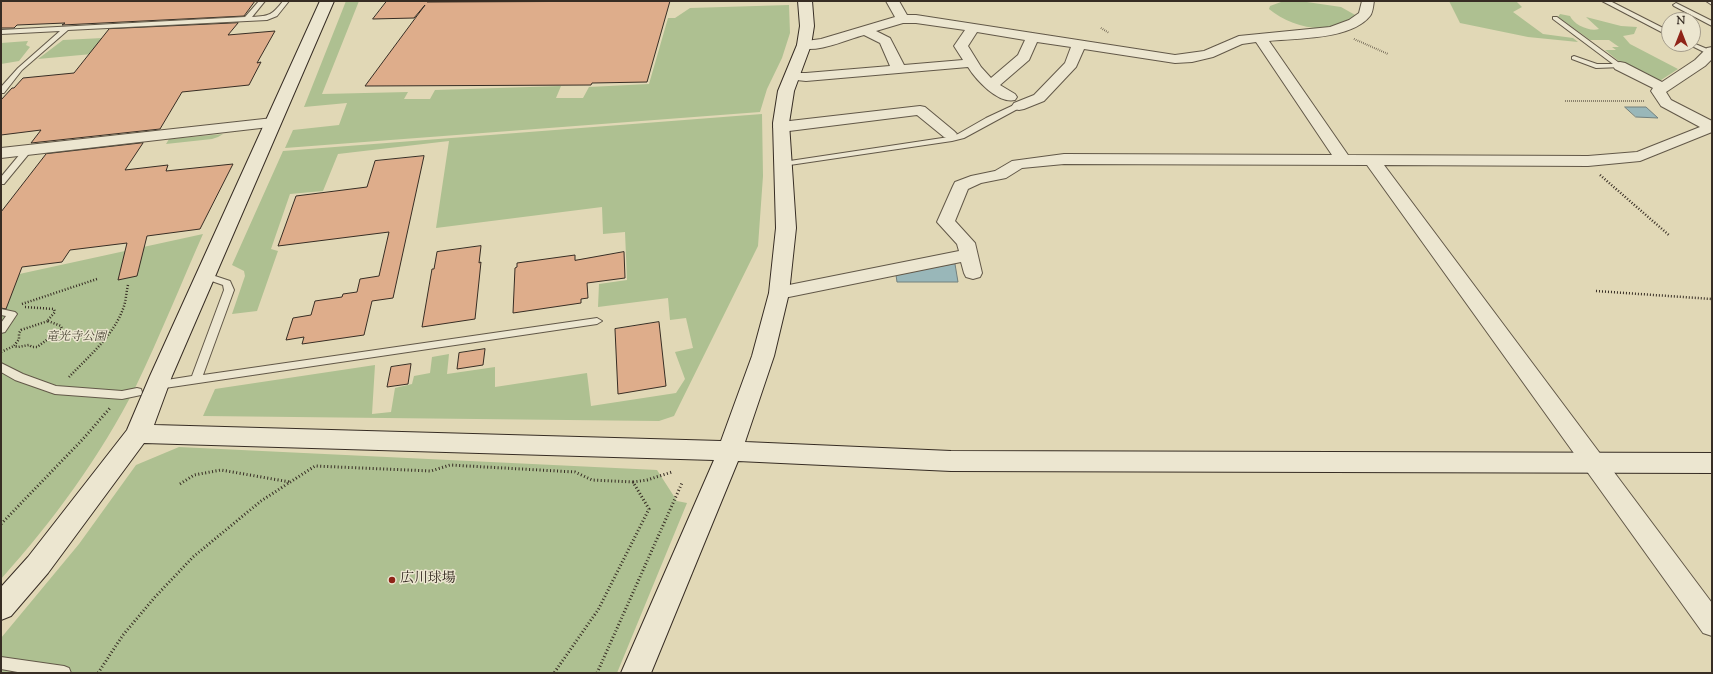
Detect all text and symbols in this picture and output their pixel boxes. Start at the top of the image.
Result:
north arrow [1661,12,1701,52]
text: N [1677,13,1685,29]
park label: 竜光寺公園 [46,331,106,345]
place label: 広川球場 [400,572,456,588]
marker: 広川球場 [387,575,397,585]

